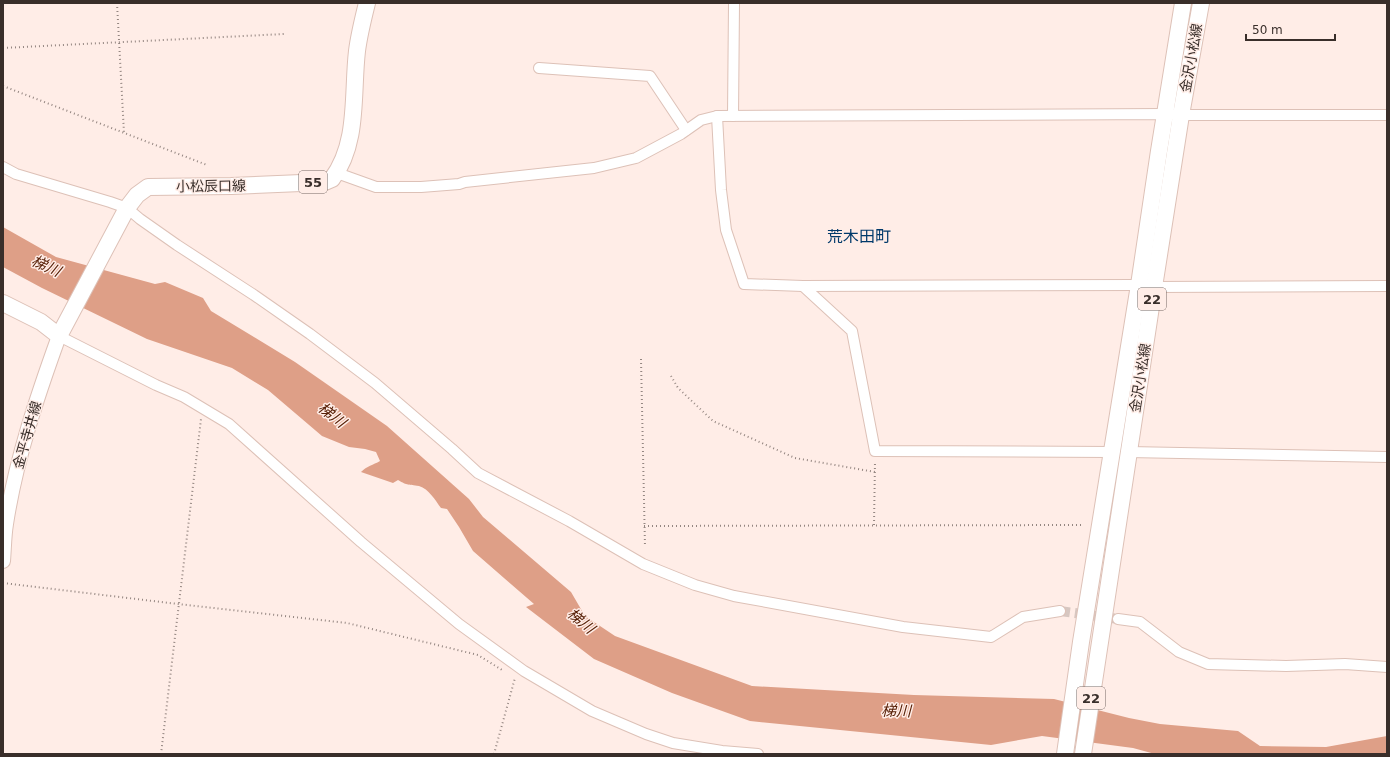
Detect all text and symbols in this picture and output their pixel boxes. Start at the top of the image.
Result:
scale bar [1246,16,1335,42]
street label: 金沢小松線 [1177,22,1205,94]
text: 50 m [1252,23,1283,37]
road number: 55 [299,171,327,193]
street label: 小松辰口線 [176,177,246,195]
district label: 荒木田町 [827,227,891,246]
water label: 梯川 [29,252,65,281]
road number: 22 [1138,288,1166,310]
street label: 金沢小松線 [1127,342,1153,414]
street label: 金平寺井線 [10,399,44,471]
water label: 梯川 [315,399,351,433]
water label: 梯川 [564,604,600,639]
road number: 22 [1077,687,1105,709]
water label: 梯川 [881,702,913,720]

